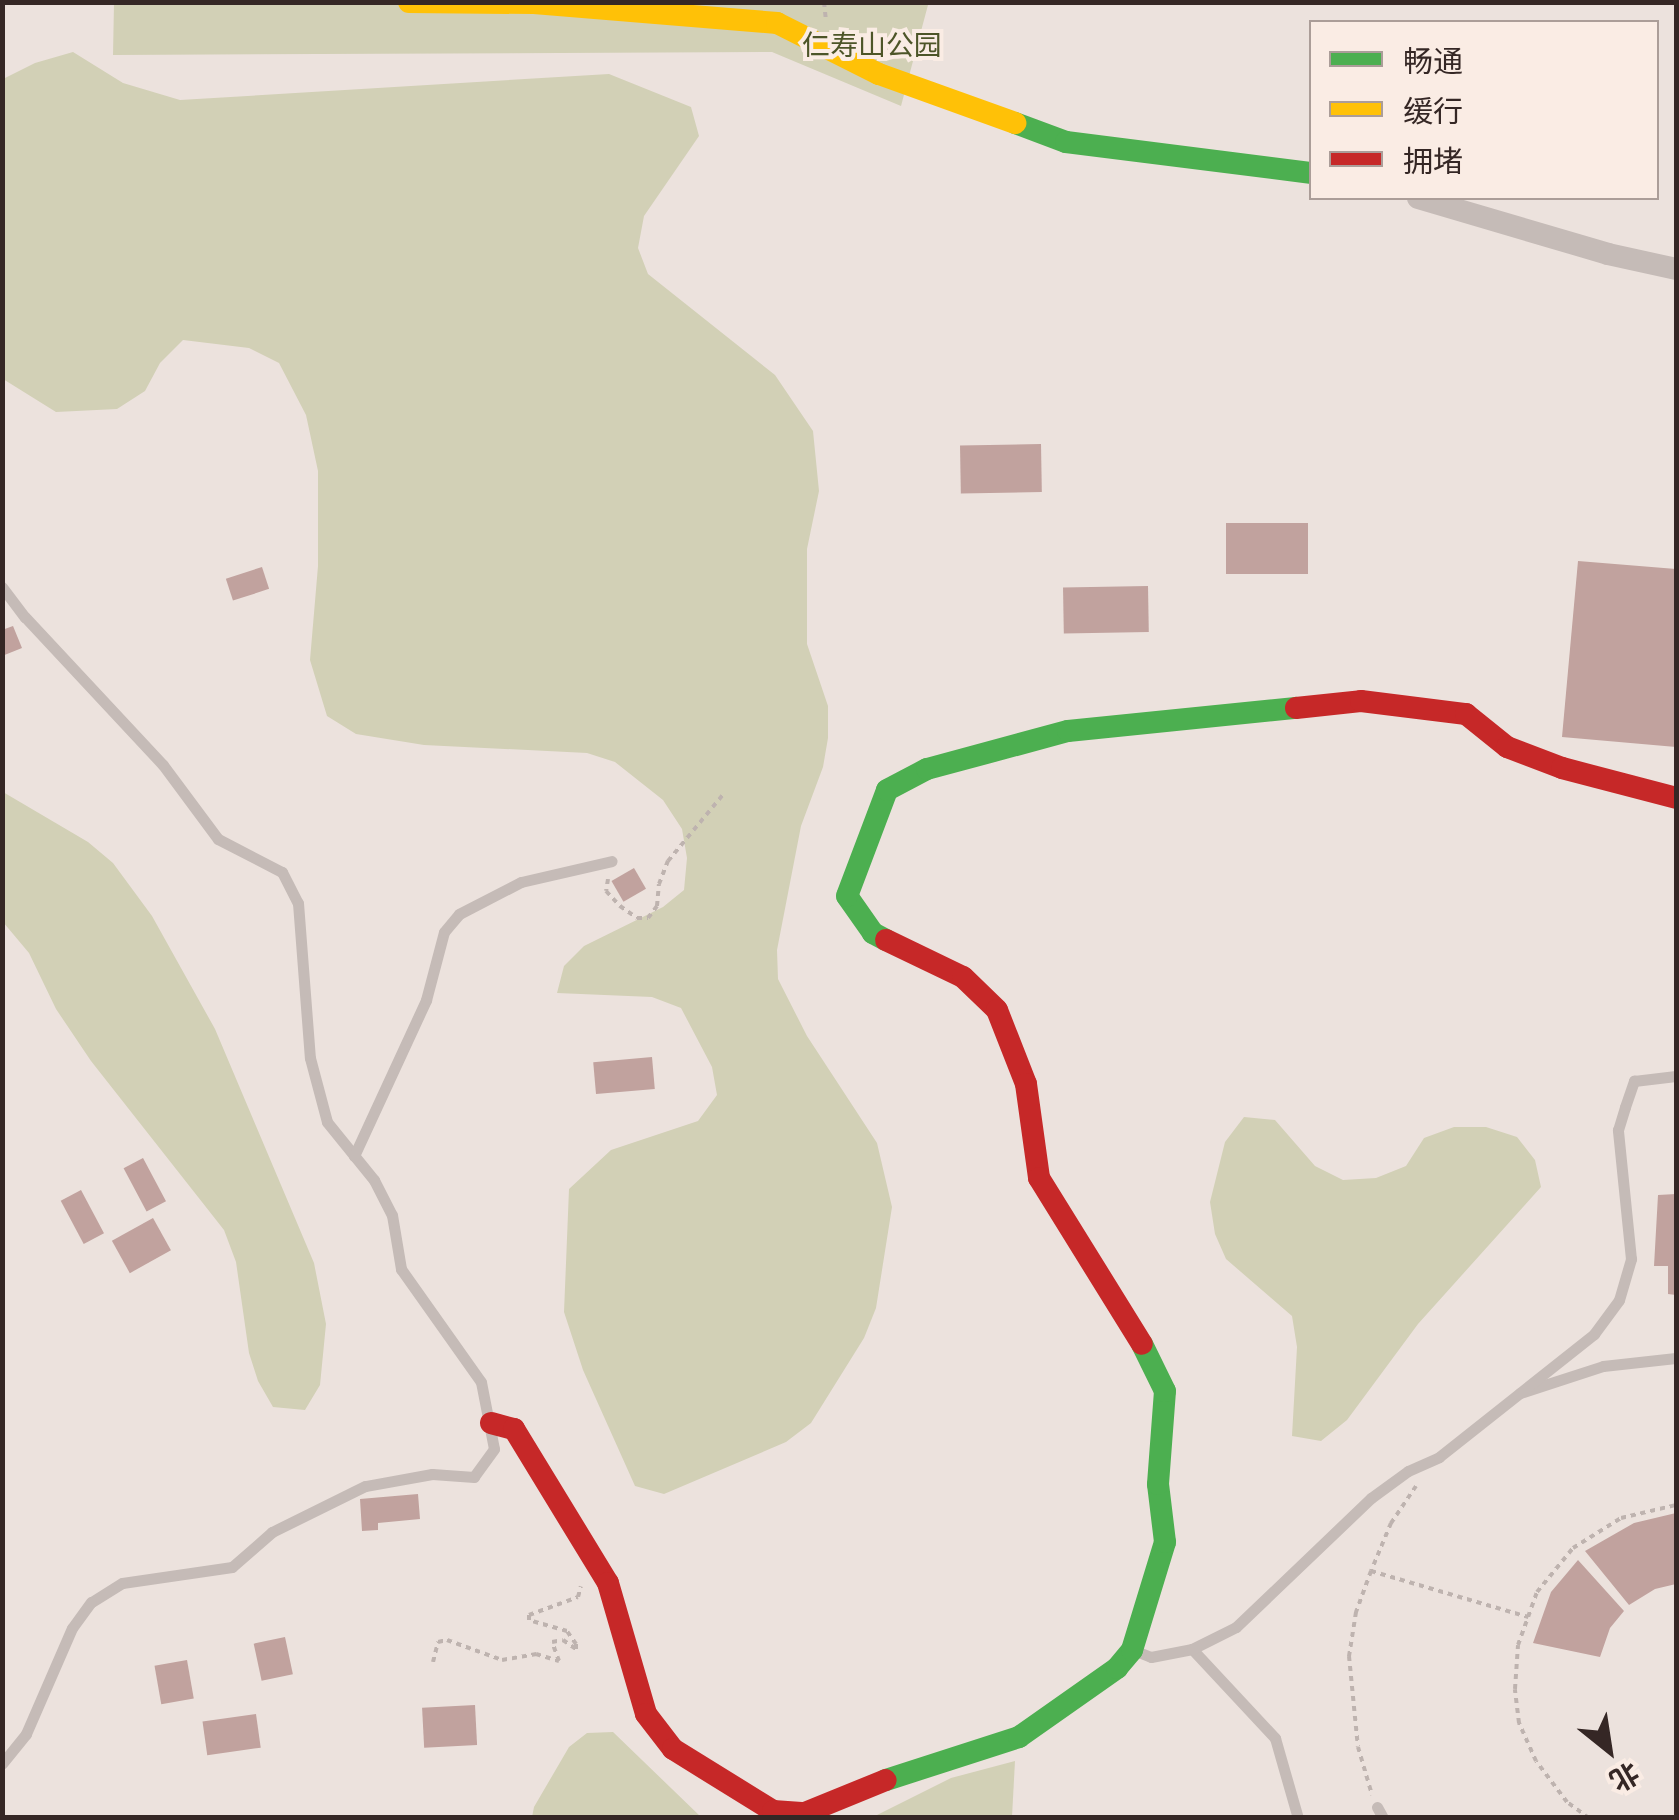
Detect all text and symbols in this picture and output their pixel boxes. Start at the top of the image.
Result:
legend [1309,20,1659,200]
park label: 仁寿山公园 [802,29,942,63]
text: 畅通 [1403,44,1463,79]
text: 缓行 [1403,94,1463,129]
text: 拥堵 [1403,144,1463,179]
north arrow [1559,1700,1659,1800]
text: 北 [1604,1755,1645,1798]

